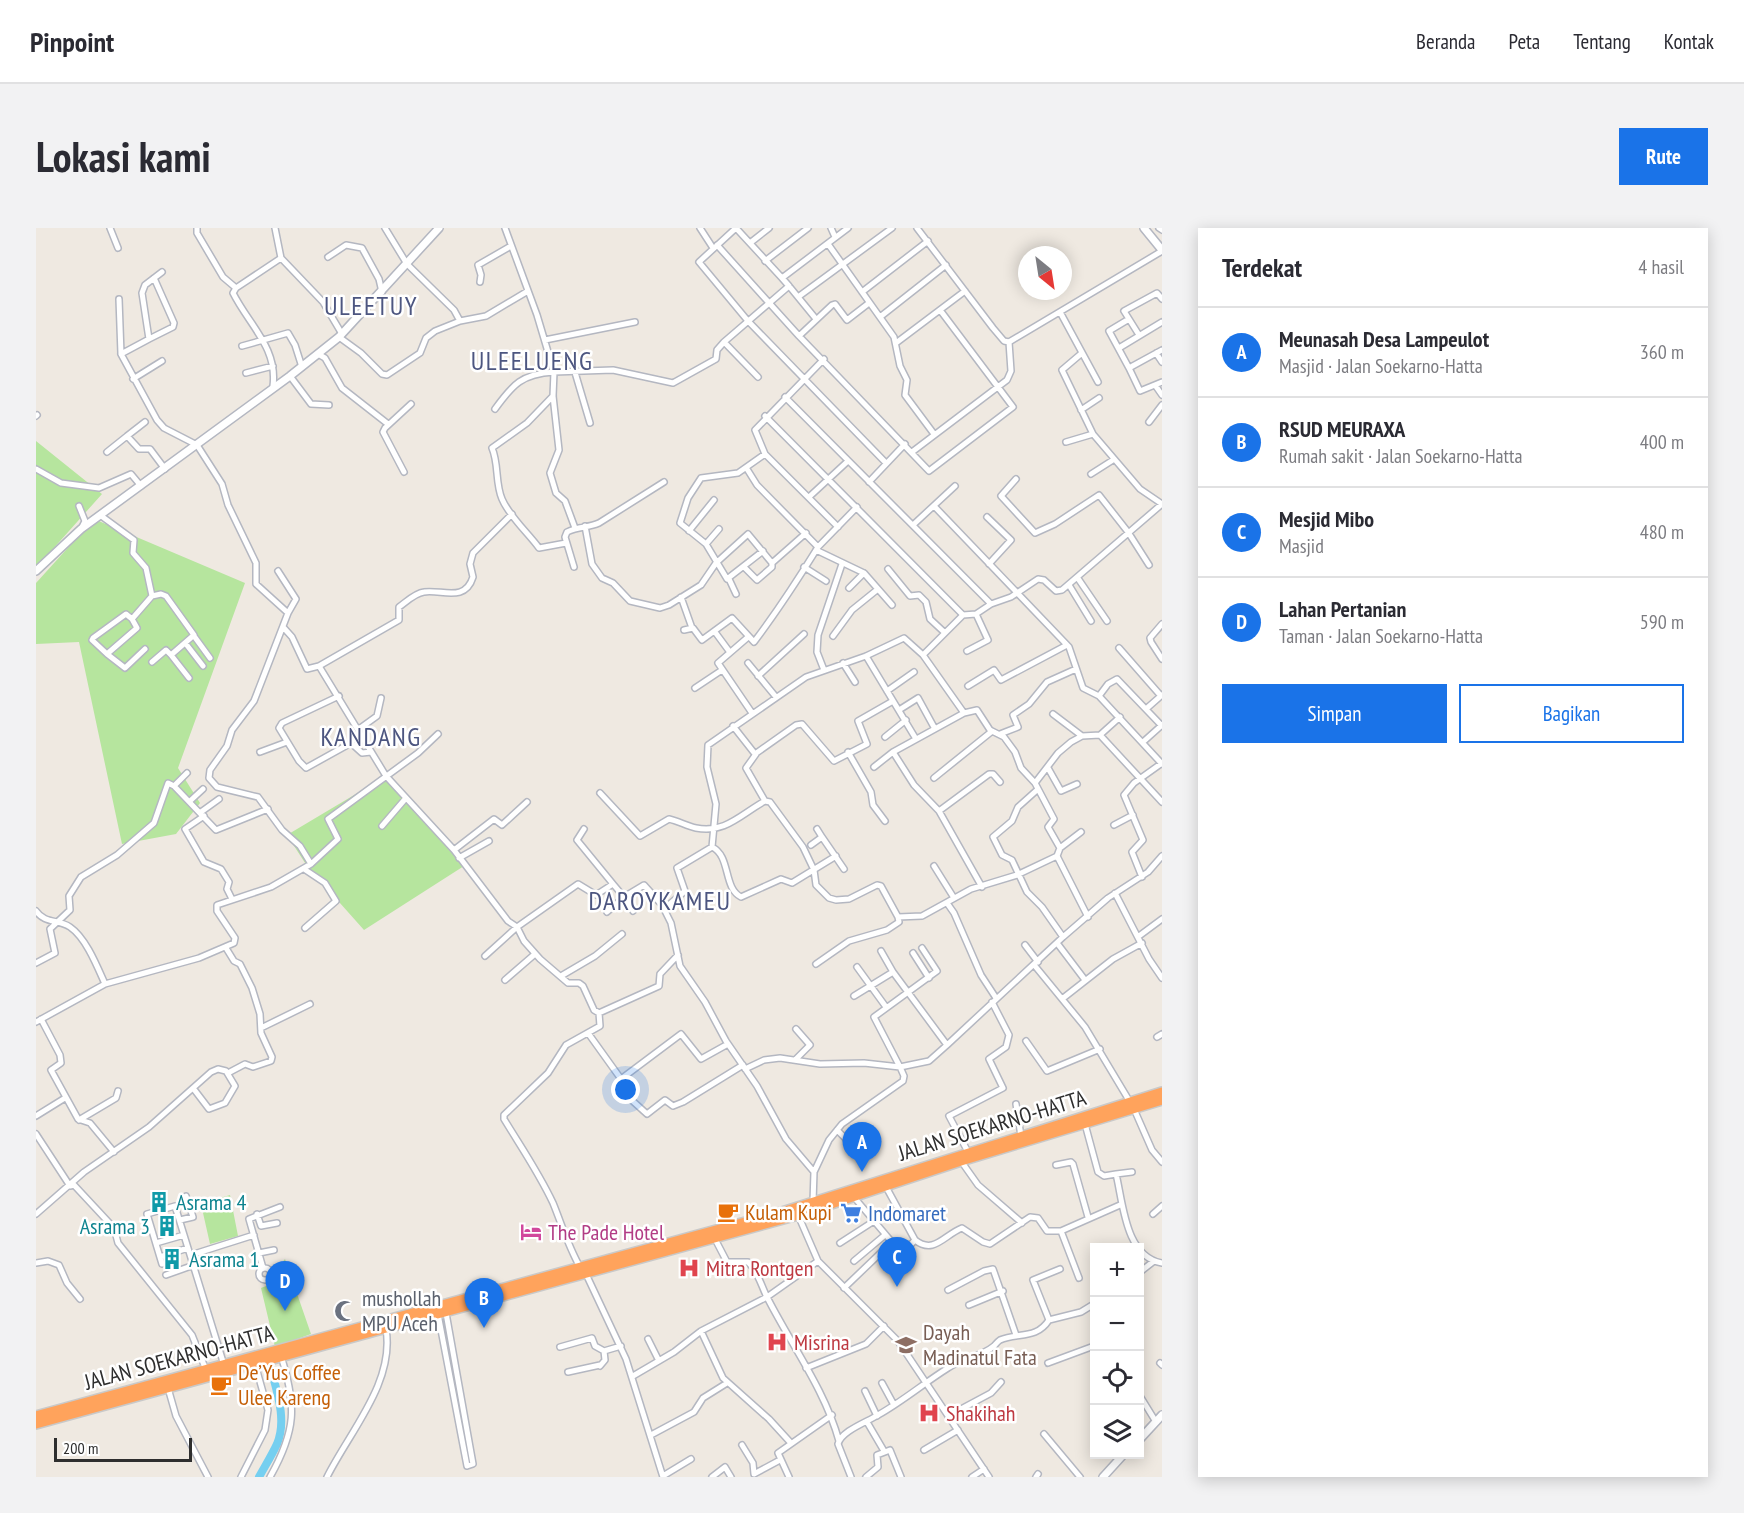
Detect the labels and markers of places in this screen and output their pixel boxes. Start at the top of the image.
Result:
pin: A [842,1122,882,1172]
place label: Asrama 4 [176,1188,246,1216]
building icon: Asrama 4 [147,1190,171,1214]
place label: Kulam Kupi [745,1198,832,1226]
place label: Indomaret [868,1199,946,1227]
cafe icon: Kulam Kupi [716,1200,740,1224]
supermarket icon: Indomaret [839,1201,863,1225]
place label: Asrama 3 [80,1212,150,1240]
building icon: Asrama 3 [155,1214,179,1238]
place label: The Pade Hotel [548,1218,665,1246]
hotel icon: The Pade Hotel [519,1220,543,1244]
pin: C [878,1238,916,1287]
place label: Asrama 1 [189,1245,259,1273]
building icon: Asrama 1 [160,1247,184,1271]
place label: Mitra Rontgen [706,1254,813,1282]
hospital icon: Mitra Rontgen [677,1256,701,1280]
pin: D [266,1262,304,1311]
pin: B [464,1278,504,1328]
place label: mushollah MPU Aceh [362,1284,441,1337]
mosque icon: mushollah MPU Aceh [333,1299,357,1323]
place label: Dayah Madinatul Fata [923,1318,1037,1371]
place label: Misrina [794,1328,849,1356]
hospital icon: Misrina [765,1330,789,1354]
school or university icon: Dayah Madinatul Fata [894,1333,918,1357]
place label: De’Yus Coffee Ulee Kareng [238,1358,341,1411]
cafe icon: De’Yus Coffee Ulee Kareng [209,1373,233,1397]
place label: Shakihah [946,1399,1015,1427]
hospital icon: Shakihah [917,1401,941,1425]

